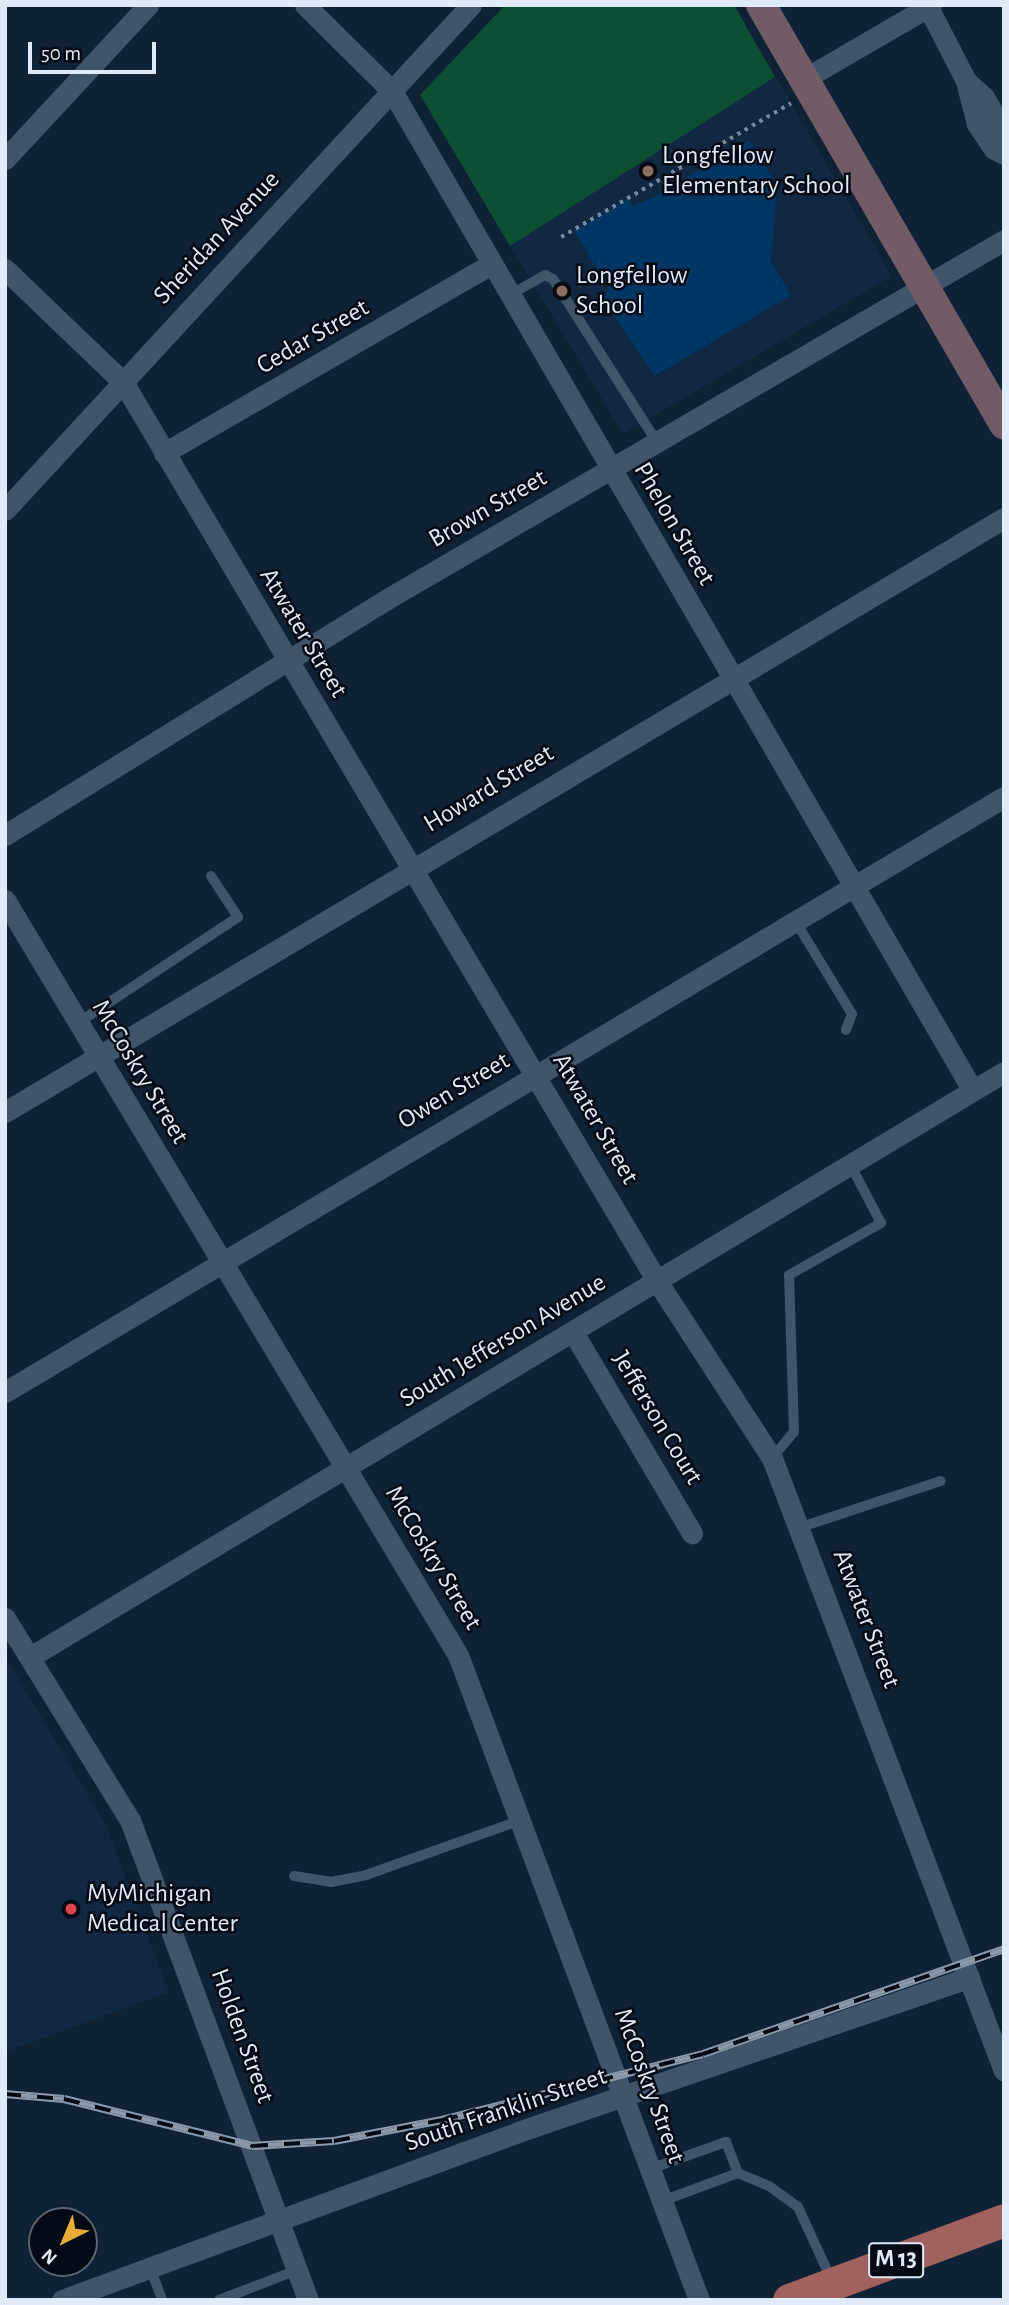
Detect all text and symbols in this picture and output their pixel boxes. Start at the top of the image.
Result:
scale bar [32,28,159,72]
text: 50 m [41,43,81,64]
place label: Longfellow Elementary School [662,140,850,202]
marker: Longfellow Elementary School [640,163,656,179]
street label: Sheridan Avenue [147,165,287,311]
place label: Longfellow School [576,260,687,322]
marker: Longfellow School [554,283,570,299]
street label: Cedar Street [251,292,375,382]
street label: Phelon Street [626,457,722,591]
street label: Brown Street [424,463,552,555]
street label: Atwater Street [252,563,354,703]
street label: Howard Street [418,738,560,840]
street label: McCoskry Street [85,994,195,1150]
street label: Owen Street [393,1046,515,1136]
street label: Atwater Street [545,1048,645,1190]
street label: South Jefferson Avenue [394,1267,612,1415]
street label: Jefferson Court [605,1345,709,1491]
street label: McCoskry Street [378,1480,488,1636]
street label: Atwater Street [825,1545,907,1693]
place label: MyMichigan Medical Center [87,1878,238,1940]
marker: MyMichigan Medical Center [61,1899,81,1919]
street label: Holden Street [203,1965,281,2107]
street label: McCoskry Street [607,2004,691,2168]
street label: South Franklin Street [401,2061,611,2159]
north arrow [28,2207,98,2277]
road number: M 13 [868,2239,924,2280]
text: N [38,2245,61,2268]

